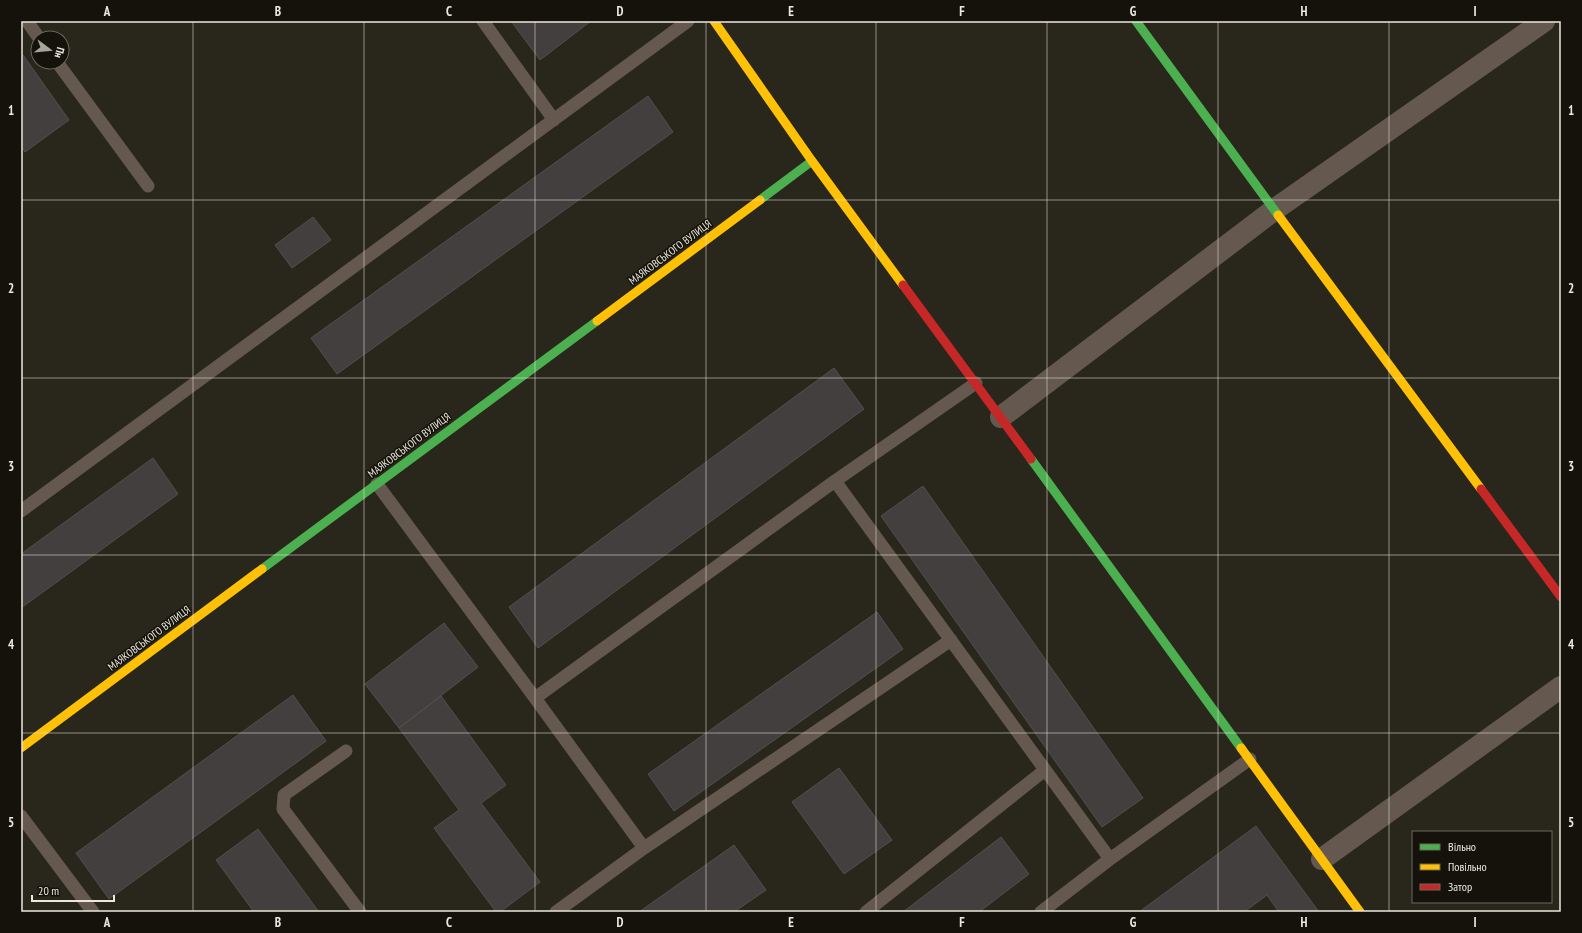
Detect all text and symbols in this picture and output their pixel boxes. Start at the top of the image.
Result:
text: A [103,3,111,20]
text: B [275,3,281,20]
text: C [446,3,452,20]
text: D [617,3,624,20]
text: E [788,3,794,20]
text: F [959,3,965,20]
text: G [1130,3,1137,20]
text: H [1301,3,1308,20]
text: I [1473,3,1477,20]
north arrow [30,30,70,70]
text: Пн [51,46,68,60]
text: 1 [8,102,14,119]
text: 1 [1568,102,1574,119]
street label: МАЯКОВСЬКОГО ВУЛИЦЯ [626,216,714,288]
text: 2 [8,280,14,297]
text: 2 [1568,280,1574,297]
street label: МАЯКОВСЬКОГО ВУЛИЦЯ [365,409,453,481]
text: 3 [8,458,14,475]
text: 3 [1568,458,1574,475]
street label: МАЯКОВСЬКОГО ВУЛИЦЯ [105,602,193,674]
text: 4 [8,636,15,653]
text: 4 [1568,636,1575,653]
text: 5 [8,814,14,831]
text: 5 [1568,814,1574,831]
legend [1412,831,1552,903]
text: Вільно [1448,839,1476,854]
text: Повільно [1448,859,1487,874]
scale bar [32,877,114,903]
text: Затор [1448,879,1472,894]
text: 20 m [38,883,59,898]
text: A [103,914,111,931]
text: B [275,914,281,931]
text: C [446,914,452,931]
text: D [617,914,624,931]
text: E [788,914,794,931]
text: F [959,914,965,931]
text: G [1130,914,1137,931]
text: H [1301,914,1308,931]
text: I [1473,914,1477,931]

